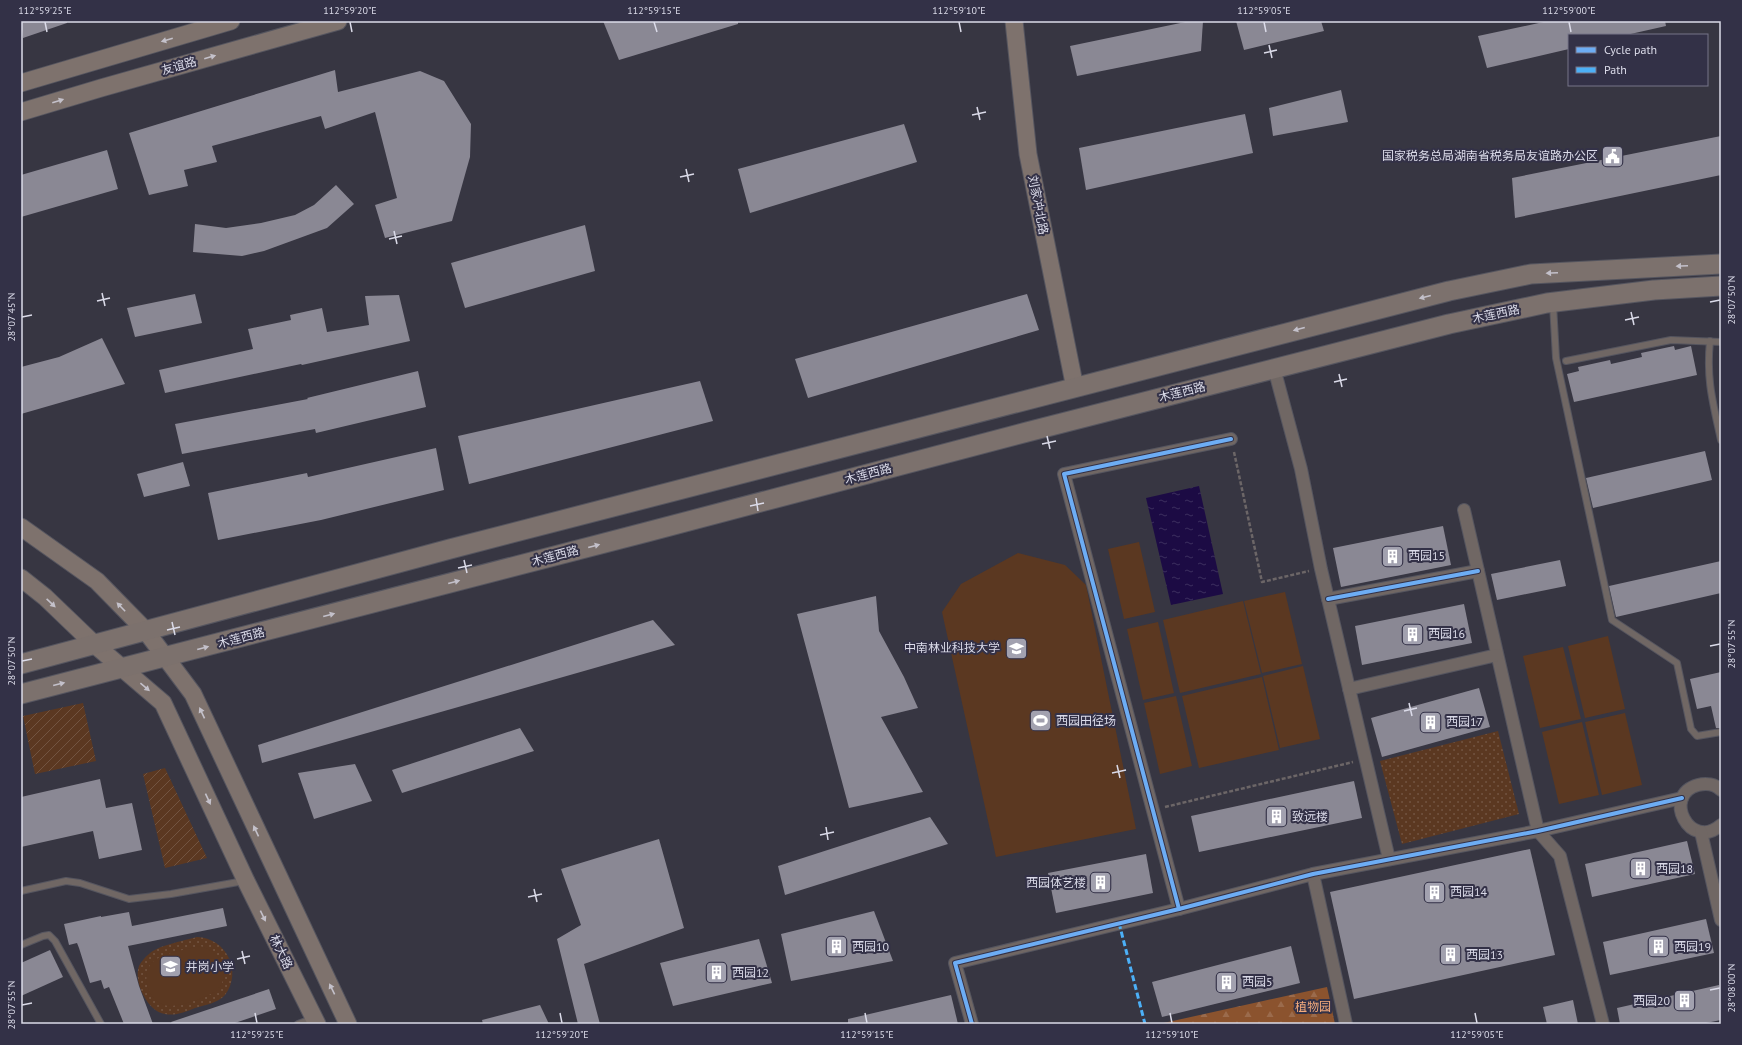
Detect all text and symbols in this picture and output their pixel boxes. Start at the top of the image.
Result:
text: 112°59'25"E [18,4,72,17]
text: 112°59'20"E [323,4,377,17]
text: 112°59'15"E [627,4,681,17]
text: 112°59'10"E [932,4,986,17]
text: 112°59'05"E [1237,4,1291,17]
text: 112°59'00"E [1542,4,1596,17]
legend [1568,34,1708,86]
one-way arrow [161,37,173,43]
text: Cycle path [1604,42,1657,57]
street label: 友谊路 [159,53,198,78]
one-way arrow [204,54,216,60]
text: Path [1604,62,1627,77]
one-way arrow [53,98,65,104]
public building icon: 国家税务总局湖南省税务局友谊路办公区 [1600,143,1626,169]
place label: 国家税务总局湖南省税务局友谊路办公区 [1382,148,1598,163]
street label: 刘家冲北路 [1025,174,1052,236]
one-way arrow [1676,262,1688,269]
one-way arrow [1546,269,1558,276]
text: 28°07'50"N [1725,275,1738,325]
text: 28°07'45"N [5,292,18,342]
one-way arrow [1419,295,1431,301]
street label: 木莲西路 [1471,301,1521,326]
one-way arrow [1293,326,1305,332]
street label: 木莲西路 [1157,378,1207,405]
street label: 木莲西路 [843,460,893,487]
street label: 木莲西路 [530,542,580,569]
one-way arrow [588,543,600,549]
building icon: 西园15 [1379,543,1405,569]
place label: 西园15 [1408,548,1445,563]
one-way arrow [448,579,461,585]
one-way arrow [46,598,56,608]
one-way arrow [117,602,126,612]
one-way arrow [323,612,335,618]
text: 28°07'55"N [1725,619,1738,669]
building icon: 西园16 [1400,621,1426,647]
street label: 木莲西路 [216,624,266,651]
place label: 西园16 [1428,626,1465,641]
school or university icon: 中南林业科技大学 [1003,635,1029,661]
text: 28°07'50"N [5,636,18,686]
place label: 中南林业科技大学 [904,640,1000,655]
one-way arrow [197,644,209,650]
one-way arrow [53,681,65,687]
one-way arrow [140,683,150,692]
one-way arrow [198,706,204,718]
sports icon: 西园田径场 [1027,708,1053,734]
building icon: 西园17 [1417,709,1443,735]
place label: 西园田径场 [1056,713,1116,728]
place label: 西园17 [1446,714,1483,729]
one-way arrow [205,794,211,805]
building icon: 致远楼 [1264,804,1290,830]
place label: 致远楼 [1292,809,1328,824]
one-way arrow [253,825,259,836]
building icon: 西园18 [1627,856,1653,882]
place label: 西园18 [1656,861,1693,876]
building icon: 西园体艺楼 [1088,870,1114,896]
place label: 西园体艺楼 [1026,875,1086,890]
building icon: 西园14 [1422,879,1448,905]
place label: 西园14 [1450,884,1488,899]
one-way arrow [260,910,266,921]
street label: 林大路 [267,932,296,971]
building icon: 西园10 [823,934,849,960]
building icon: 西园19 [1646,934,1672,960]
place label: 西园10 [852,939,890,954]
place label: 西园19 [1674,939,1711,954]
building icon: 西园13 [1437,942,1463,968]
place label: 西园13 [1466,947,1503,962]
school or university icon: 井岗小学 [158,954,184,980]
place label: 井岗小学 [186,959,234,974]
building icon: 西园12 [703,960,729,986]
text: 28°08'00"N [1725,963,1738,1013]
place label: 西园12 [732,965,769,980]
building icon: 西园5 [1213,969,1239,995]
place label: 西园5 [1242,974,1273,989]
text: 28°07'55"N [5,980,18,1030]
one-way arrow [329,983,335,994]
building icon: 西园20 [1672,988,1698,1014]
place label: 西园20 [1633,993,1670,1008]
park label: 植物园 [1295,999,1331,1014]
text: 112°59'25"E [230,1028,284,1041]
text: 112°59'20"E [535,1028,589,1041]
text: 112°59'15"E [840,1028,894,1041]
text: 112°59'10"E [1145,1028,1199,1041]
text: 112°59'05"E [1450,1028,1504,1041]

